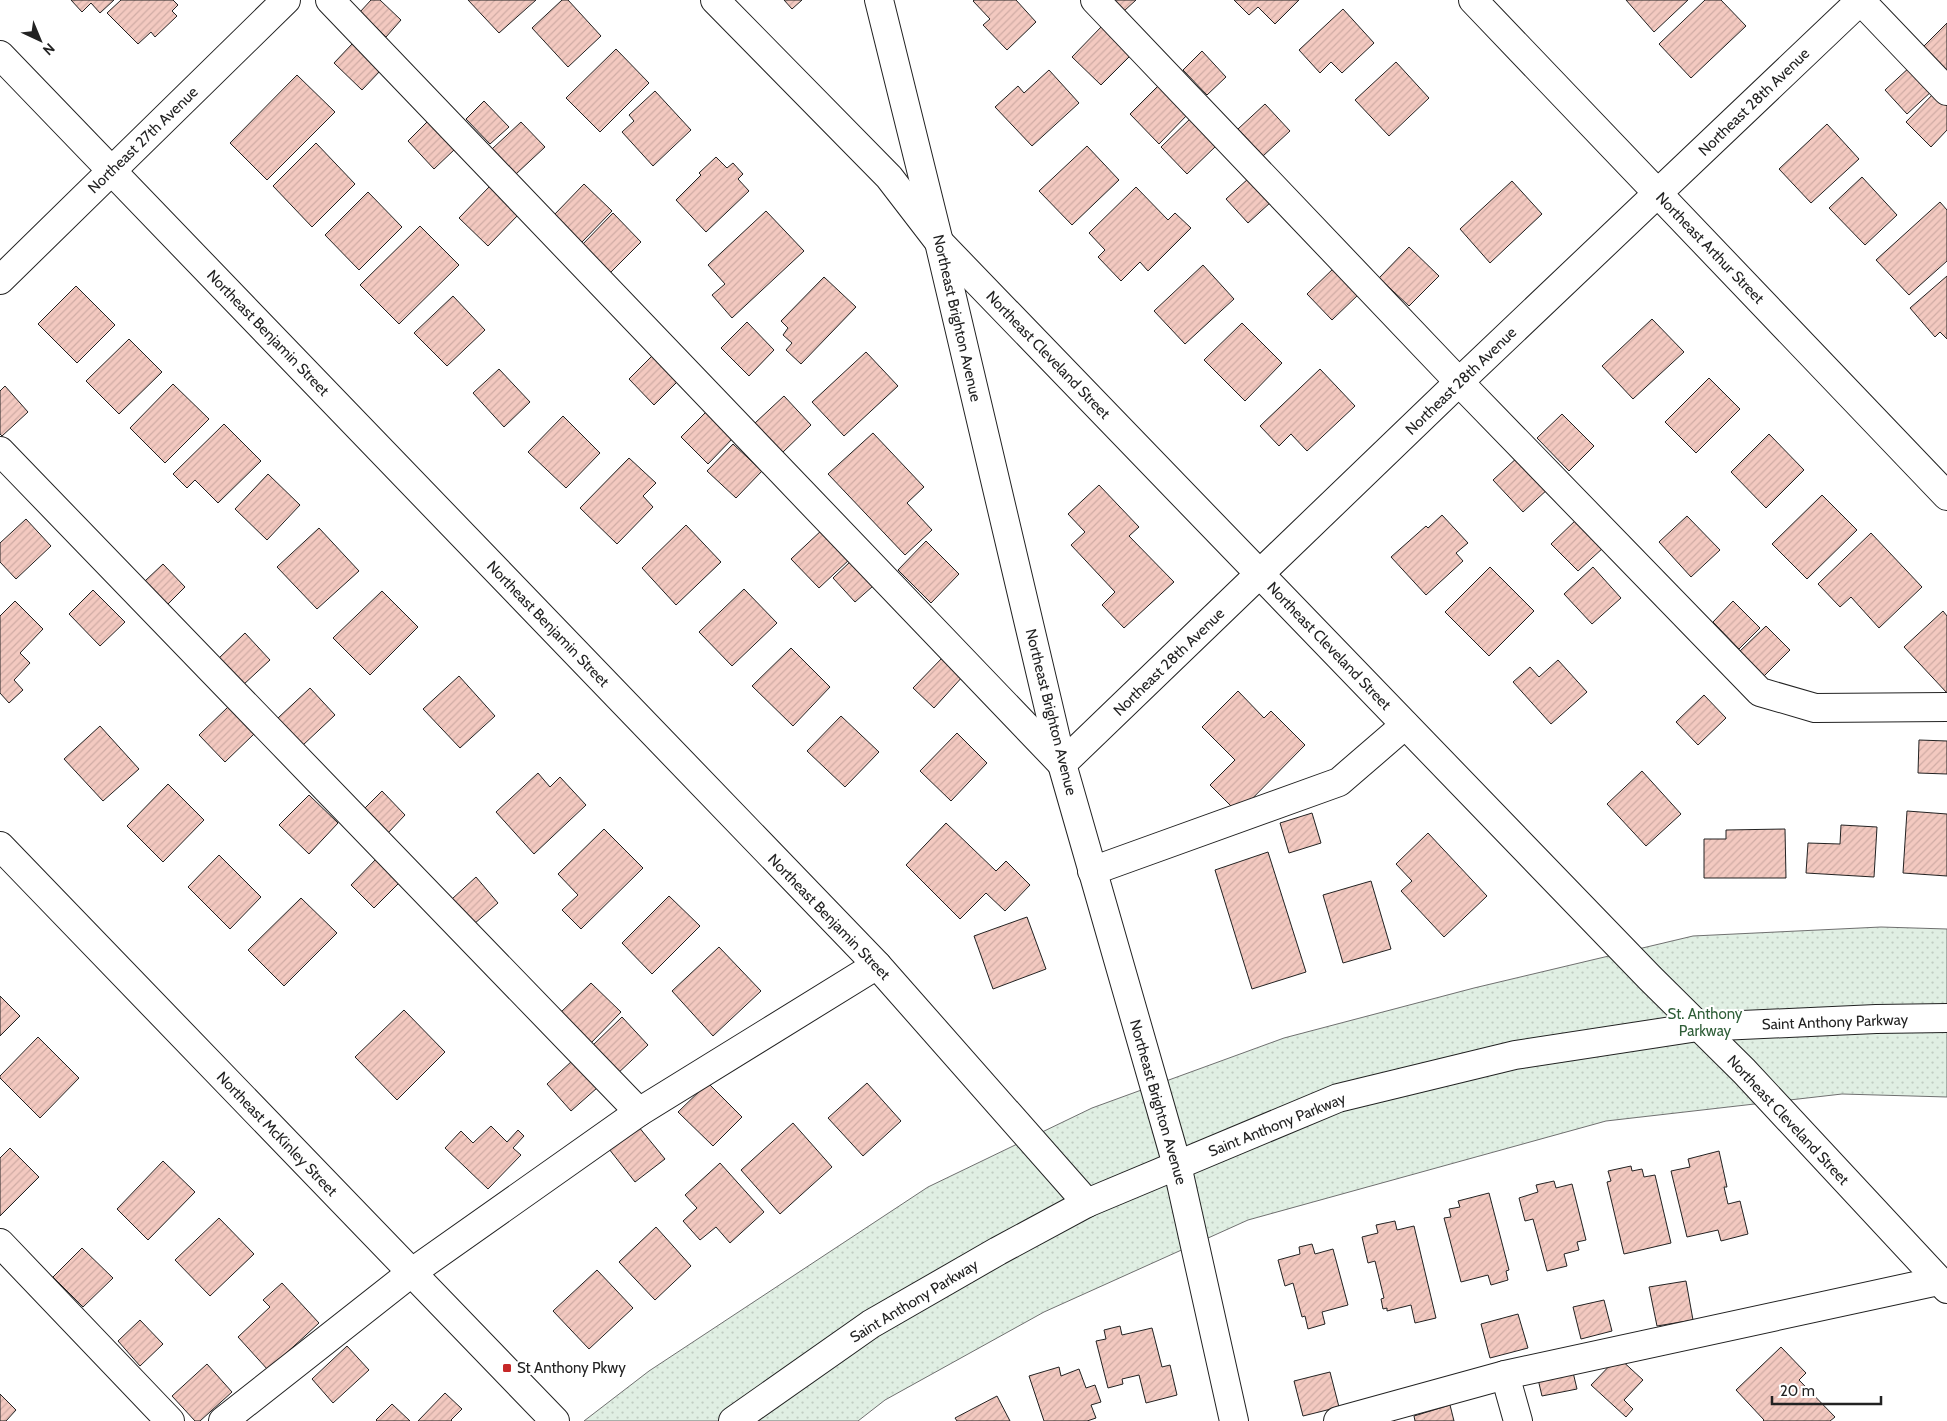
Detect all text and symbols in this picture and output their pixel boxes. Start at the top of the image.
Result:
north arrow [15,15,65,65]
text: N [39,39,59,59]
street label: Northeast 28th Avenue [1695,44,1813,160]
street label: Northeast 27th Avenue [84,83,202,197]
street label: Northeast Arthur Street [1652,189,1768,307]
street label: Northeast Brighton Avenue [929,233,985,404]
street label: Northeast Benjamin Street [203,266,333,400]
street label: Northeast Cleveland Street [982,287,1114,423]
street label: Northeast 28th Avenue [1402,323,1520,439]
street label: Northeast Benjamin Street [483,557,613,691]
street label: Northeast Cleveland Street [1263,578,1395,714]
street label: Northeast 28th Avenue [1110,604,1228,720]
street label: Northeast Brighton Avenue [1022,627,1080,797]
street label: Northeast Benjamin Street [764,850,894,984]
park label: St. Anthony Parkway [1668,1005,1743,1040]
street label: Saint Anthony Parkway [1762,1010,1909,1034]
street label: Northeast Brighton Avenue [1126,1017,1190,1187]
street label: Northeast Cleveland Street [1723,1051,1853,1189]
street label: Northeast McKinley Street [213,1068,341,1200]
street label: Saint Anthony Parkway [1206,1089,1349,1161]
street label: Saint Anthony Parkway [847,1255,982,1346]
place label: St Anthony Pkwy [517,1359,626,1377]
marker: St Anthony Pkwy [501,1362,513,1374]
scale bar [1772,1374,1881,1406]
text: 20 m [1780,1382,1815,1400]

